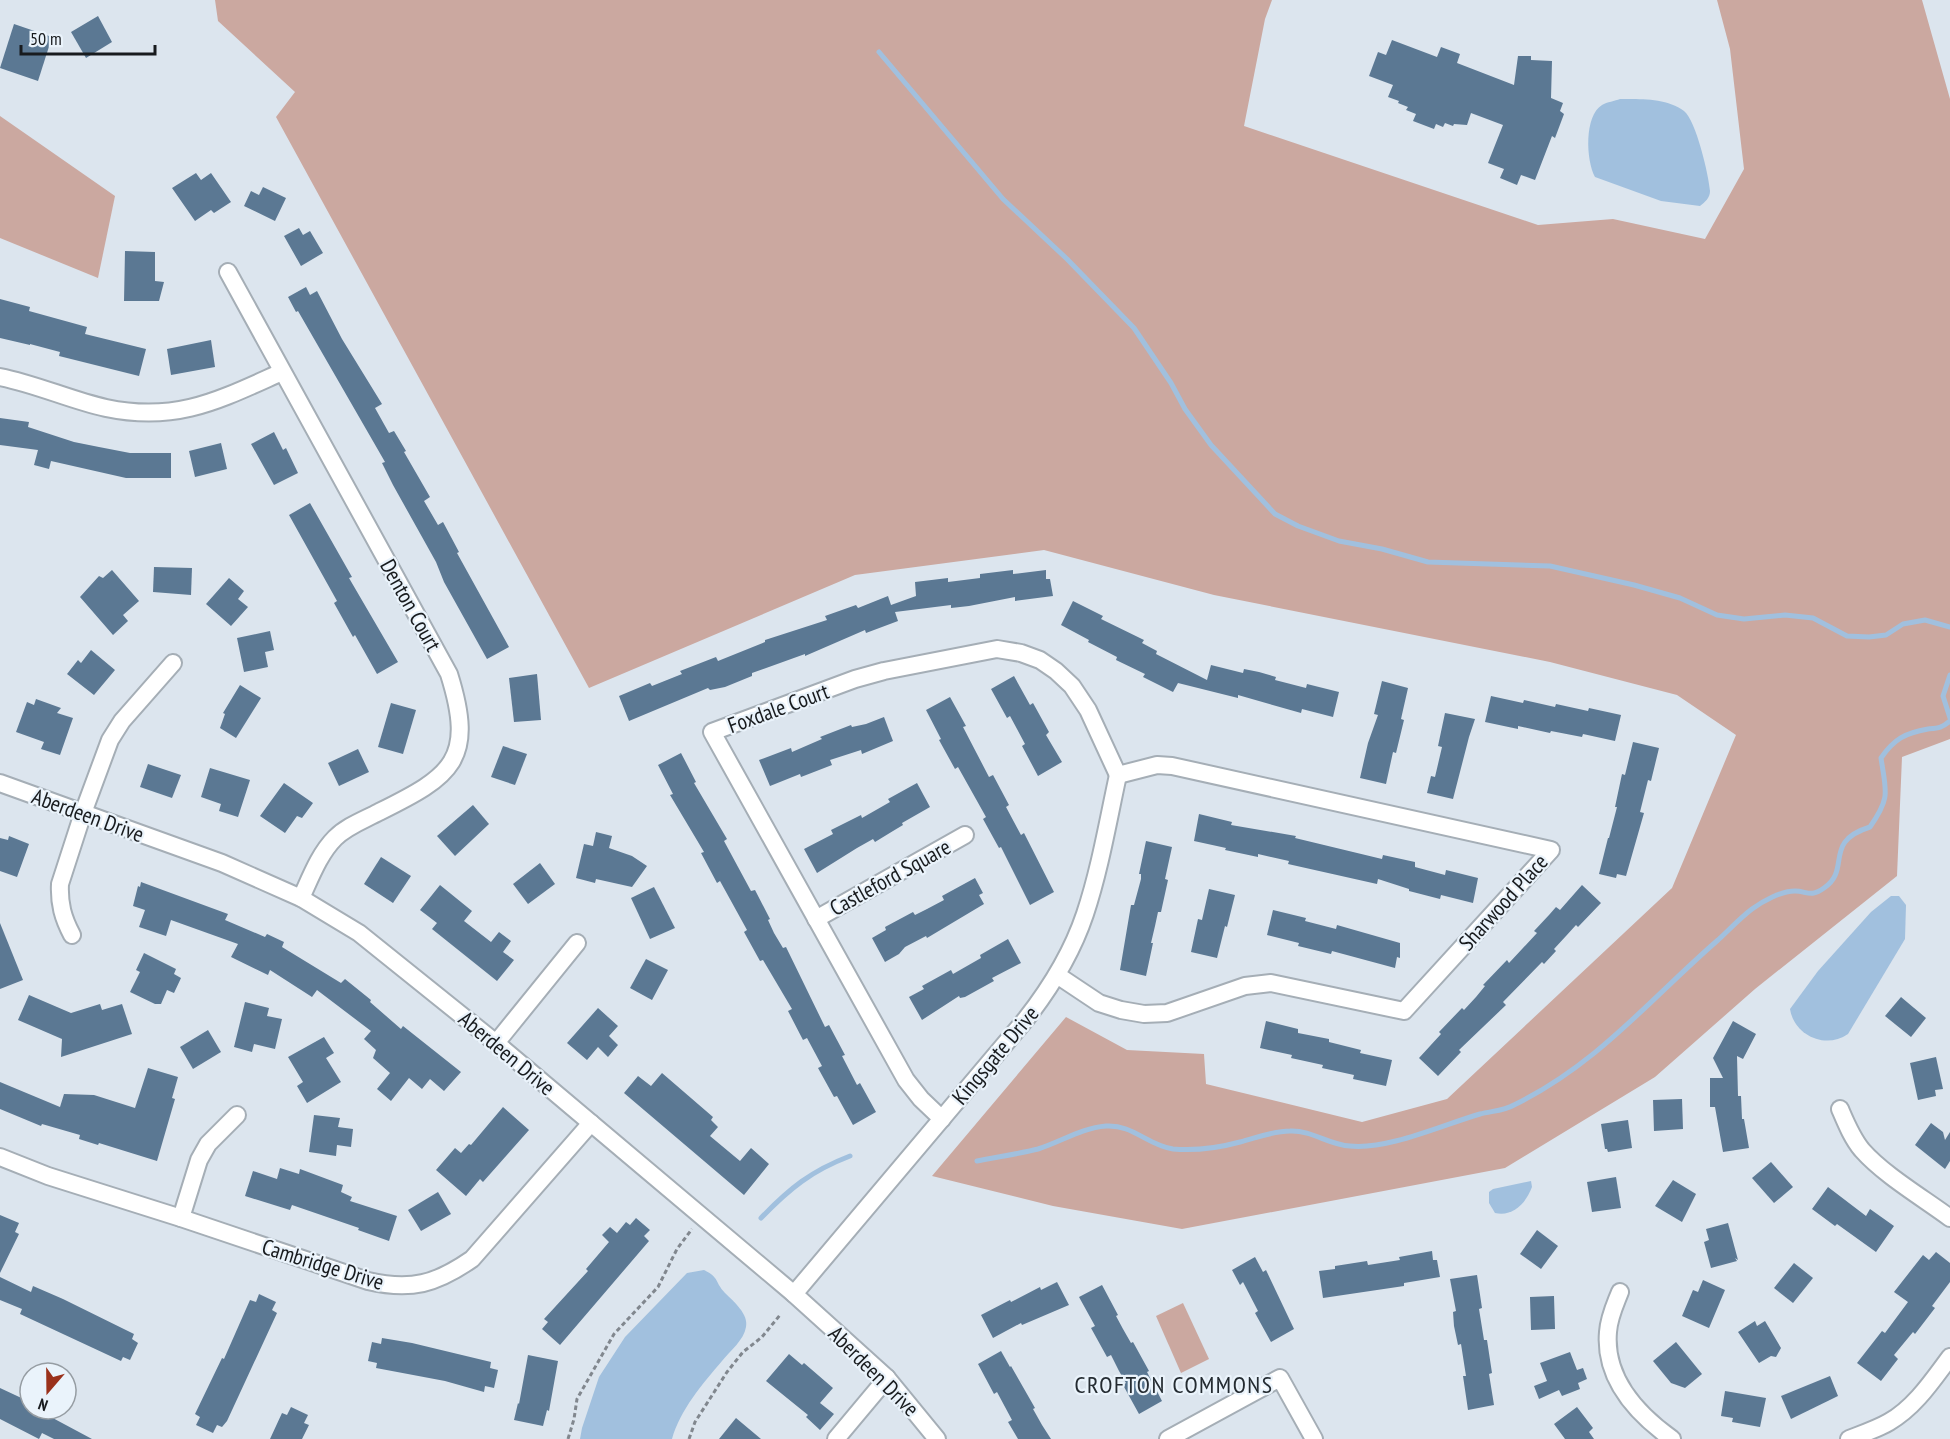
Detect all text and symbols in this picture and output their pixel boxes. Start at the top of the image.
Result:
scale bar [21,18,154,56]
text: 50 m [30,27,62,50]
street label: Denton Court [374,554,448,656]
street label: Foxdale Court [724,677,832,739]
street label: Aberdeen Drive [28,782,148,848]
street label: Castleford Square [825,832,955,922]
street label: Sharwood Place [1452,848,1554,956]
street label: Kingsgate Drive [946,1000,1044,1110]
street label: Aberdeen Drive [453,1005,561,1101]
street label: Cambridge Drive [259,1232,387,1296]
street label: Aberdeen Drive [823,1320,925,1422]
north arrow [18,1361,78,1421]
district label: CROFTON COMMONS [1074,1369,1274,1400]
text: N [35,1394,50,1416]

